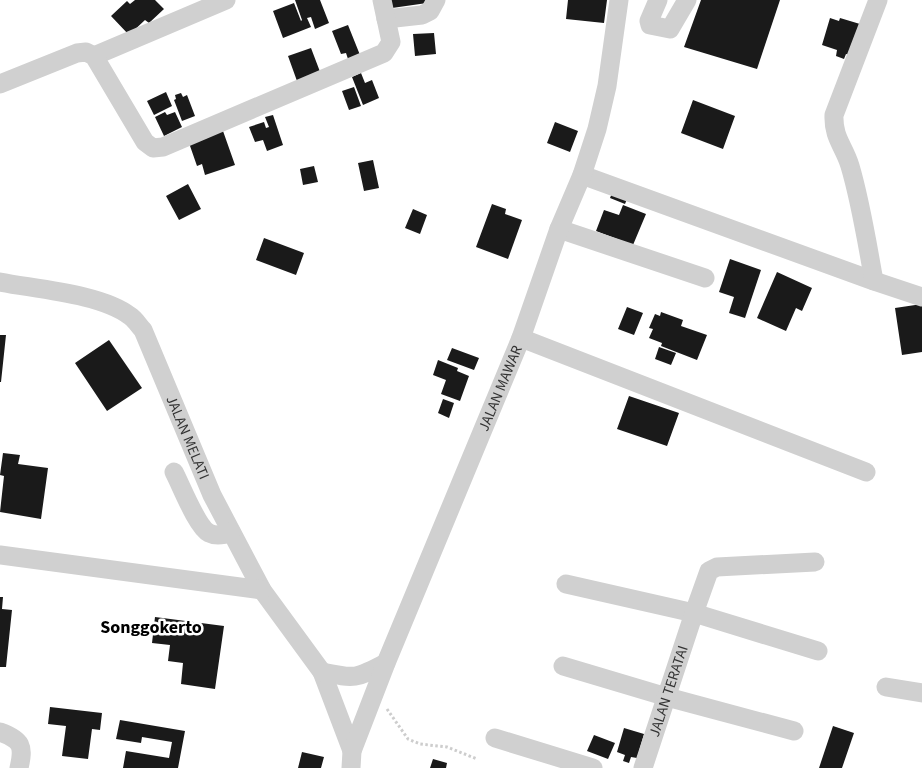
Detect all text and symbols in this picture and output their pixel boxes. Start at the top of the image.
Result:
street label: JALAN MAWAR [473,342,528,434]
street label: JALAN MELATI [161,392,215,482]
district label: Songgokerto [100,615,202,640]
street label: JALAN TERATAI [644,643,693,739]

